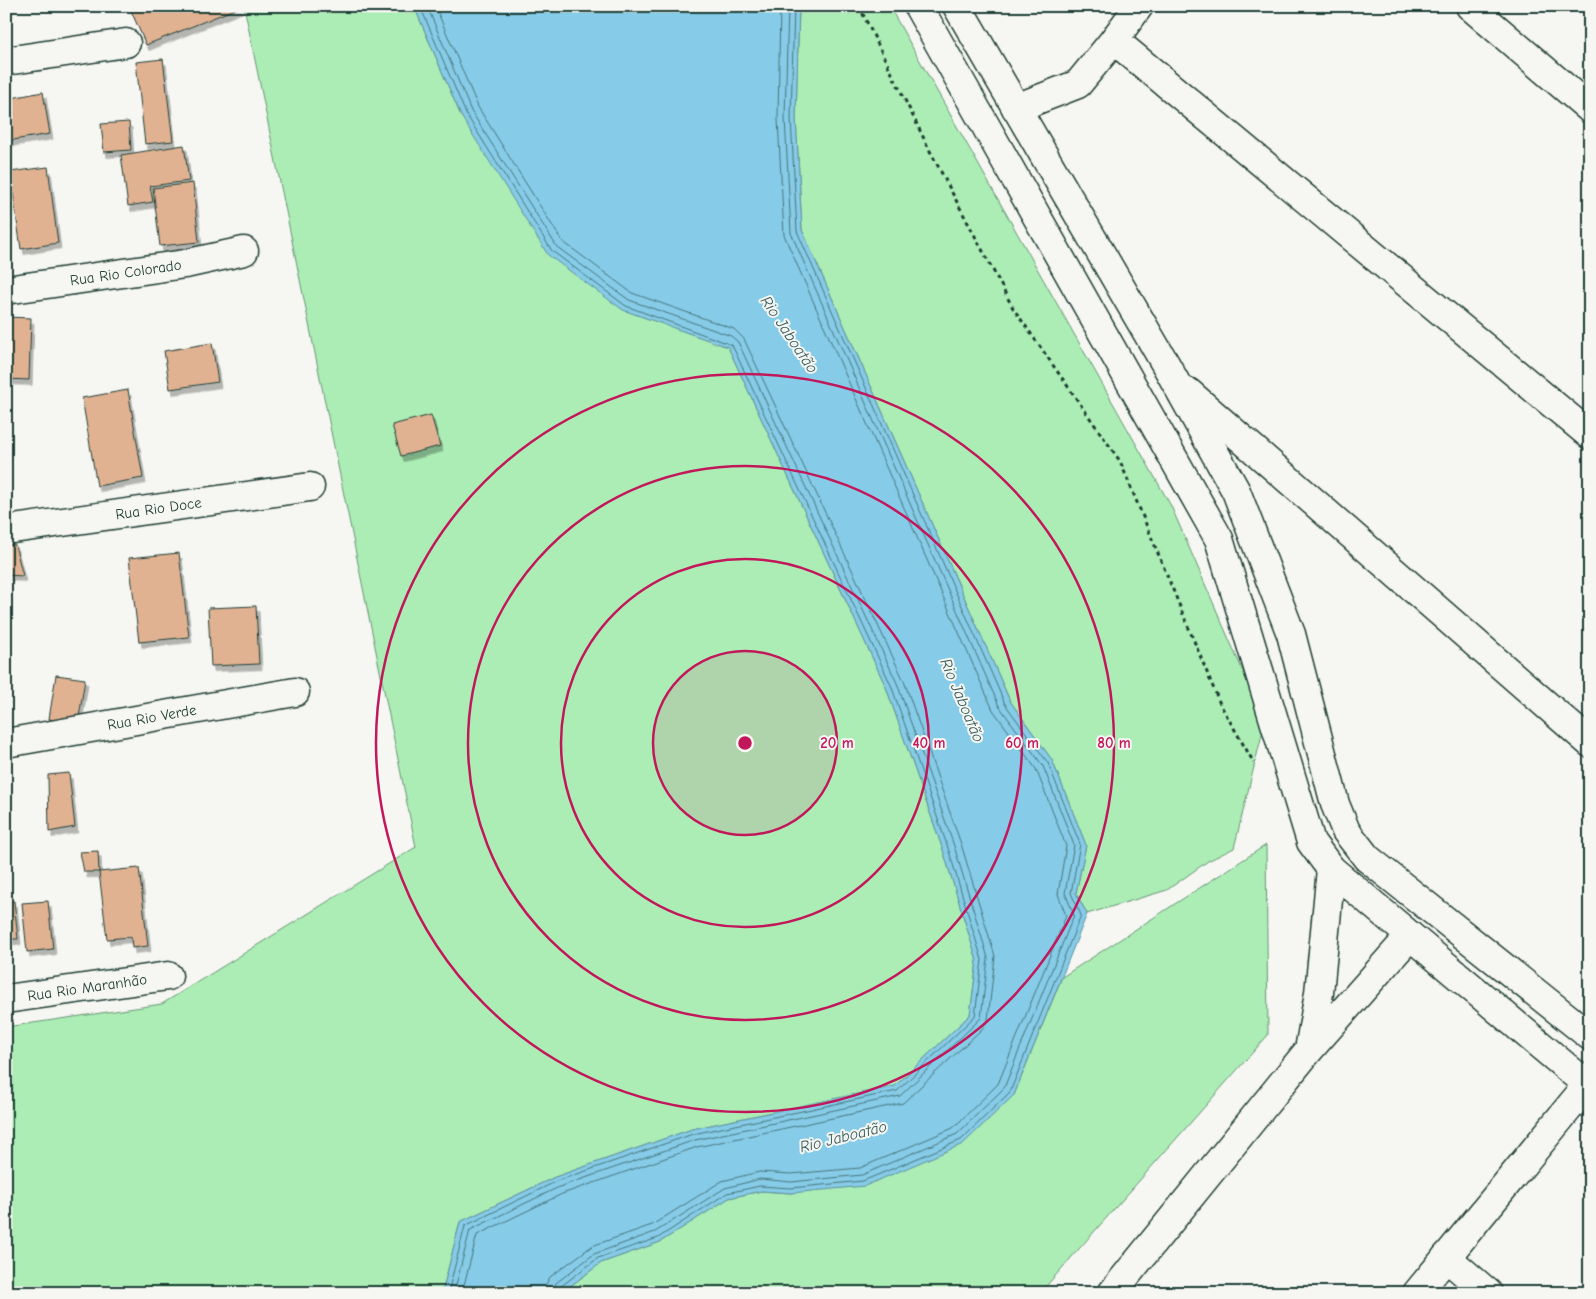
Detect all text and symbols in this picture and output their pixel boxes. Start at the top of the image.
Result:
street label: Rua Rio Colorado [69,256,183,290]
water label: Rio Jaboatão [757,293,822,377]
street label: Rua Rio Doce [114,493,203,523]
water label: Rio Jaboatão [936,656,988,745]
street label: Rua Rio Verde [106,700,198,734]
centre of rings [736,734,754,752]
text: 20 m [820,734,854,752]
text: 40 m [913,734,946,752]
text: 60 m [1005,734,1039,752]
text: 80 m [1097,734,1131,752]
street label: Rua Rio Maranhão [26,970,148,1005]
water label: Rio Jaboatão [798,1117,889,1156]

